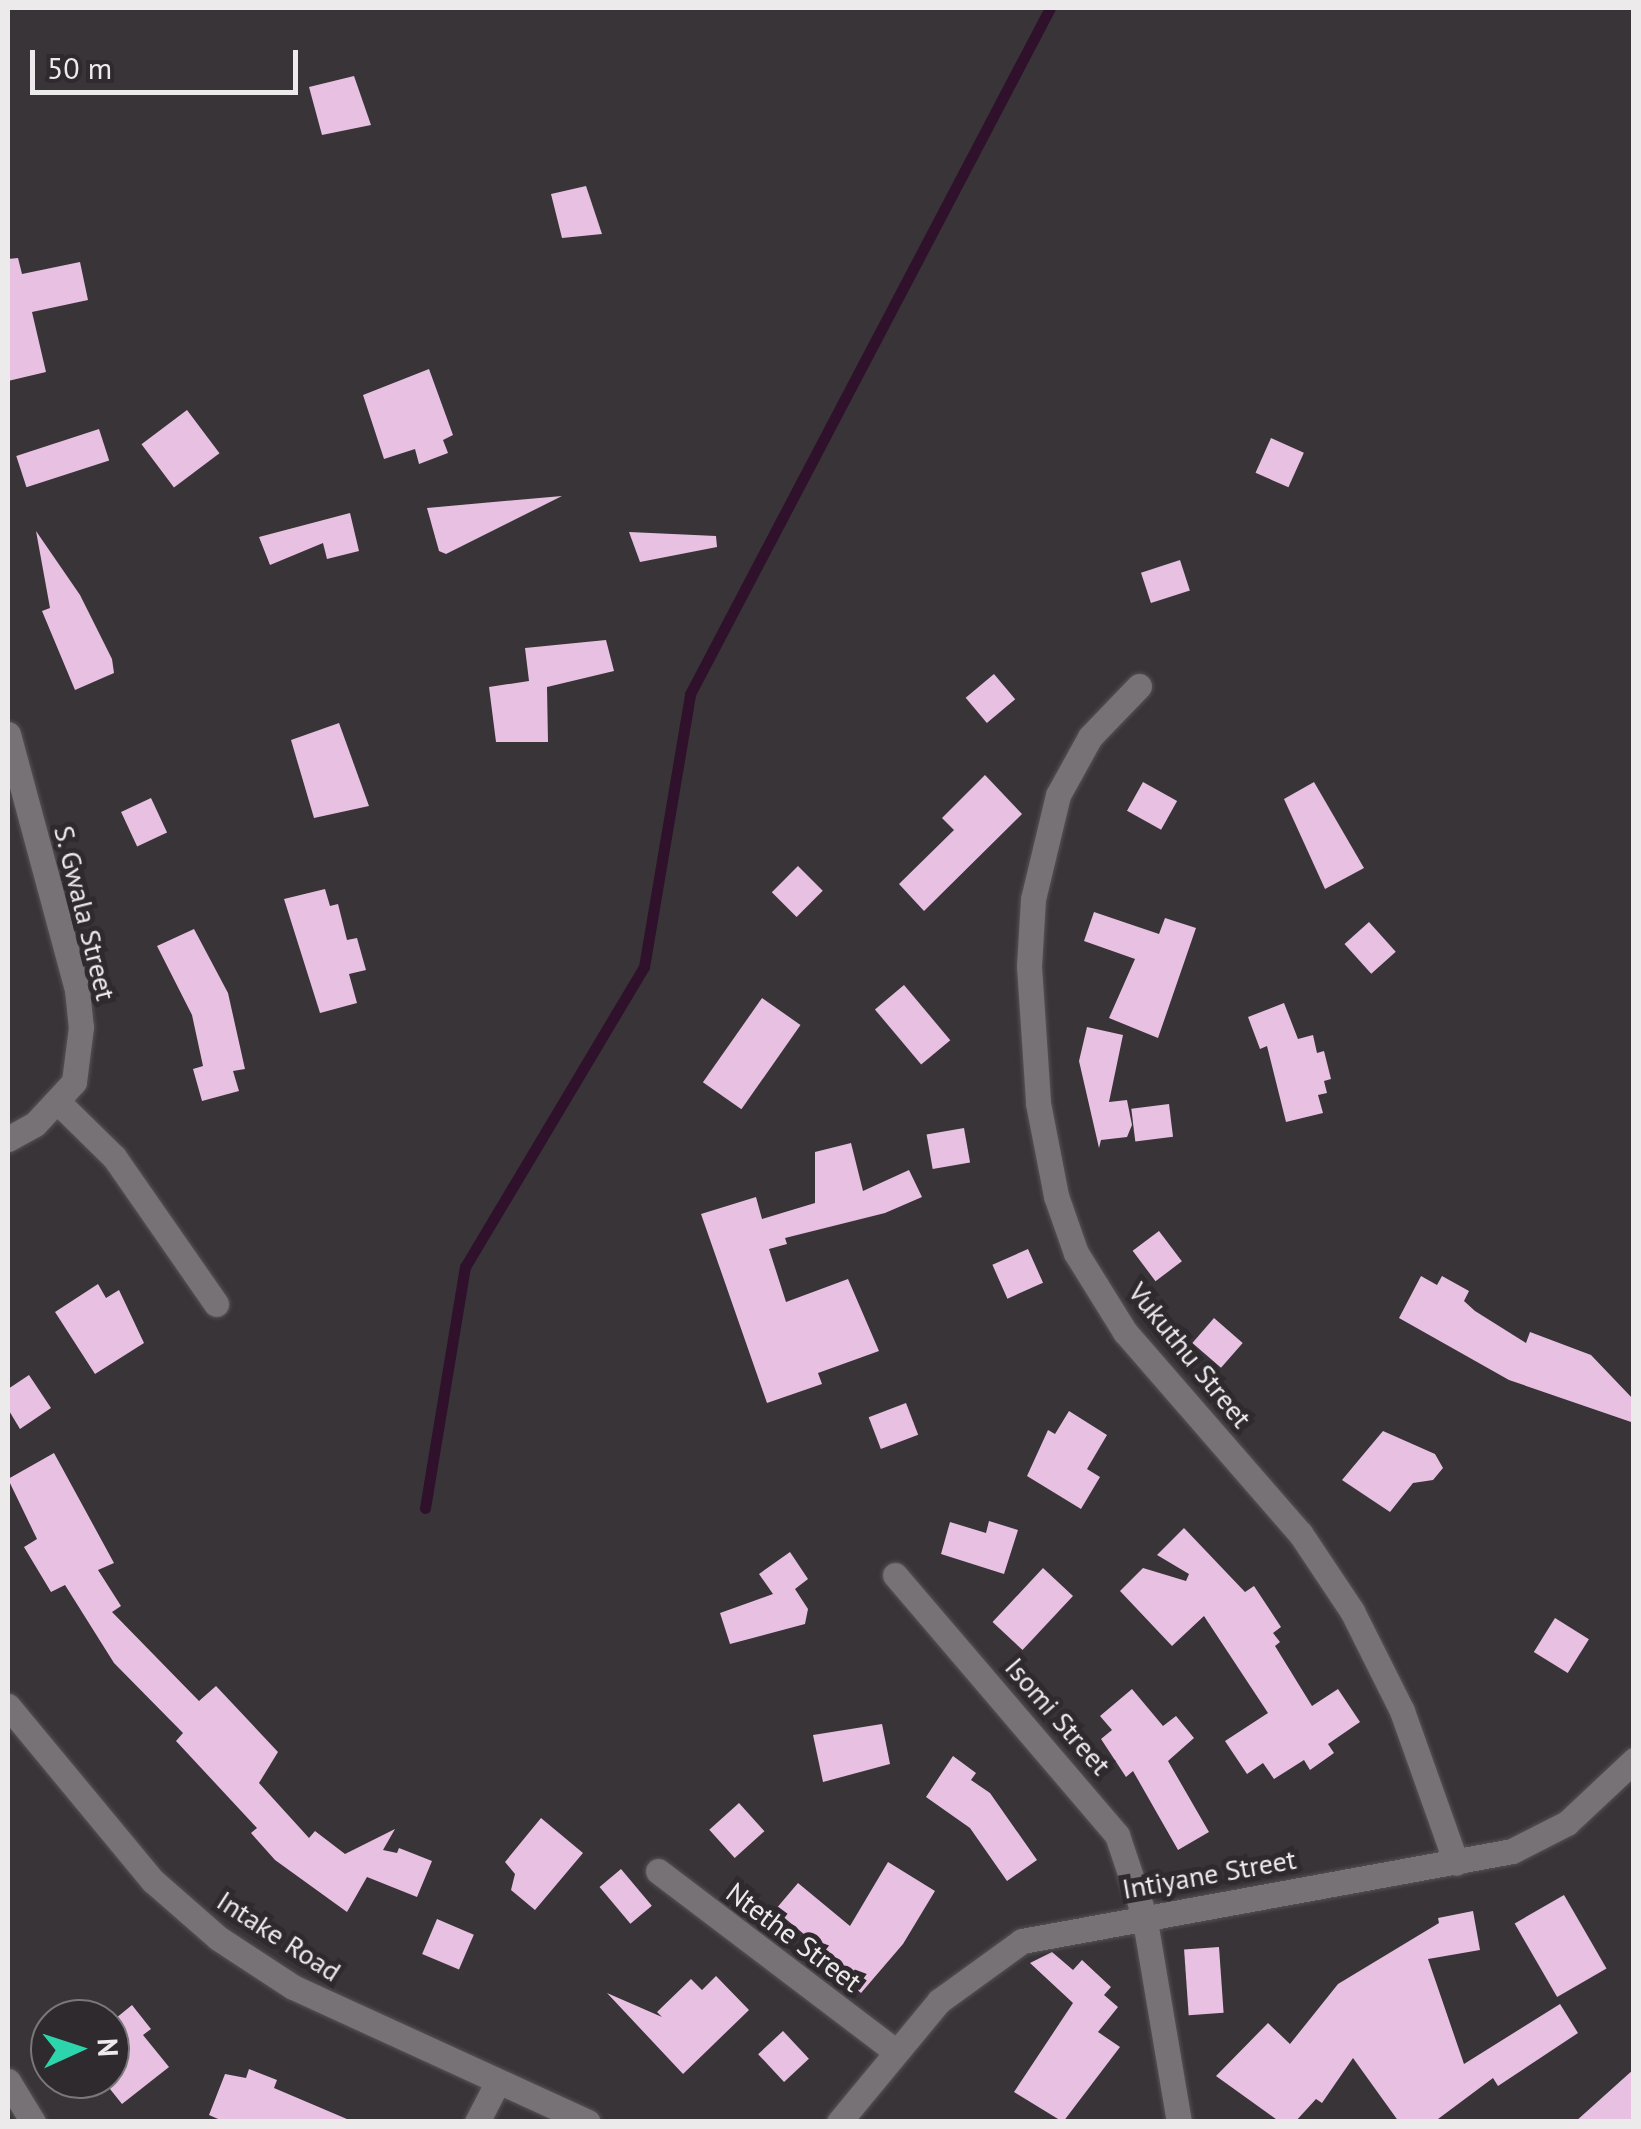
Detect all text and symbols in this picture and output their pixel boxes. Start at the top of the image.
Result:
scale bar [35,30,302,92]
text: 50 m [47,48,112,87]
street label: S. Gwala Street [47,821,123,1005]
street label: Vukuthu Street [1121,1276,1259,1434]
street label: Isomi Street [998,1651,1118,1781]
street label: Intiyane Street [1119,1842,1299,1906]
street label: Ntethe Street [720,1875,868,1999]
street label: Intake Road [211,1884,347,1988]
north arrow [30,1999,130,2099]
text: N [90,2037,127,2058]

